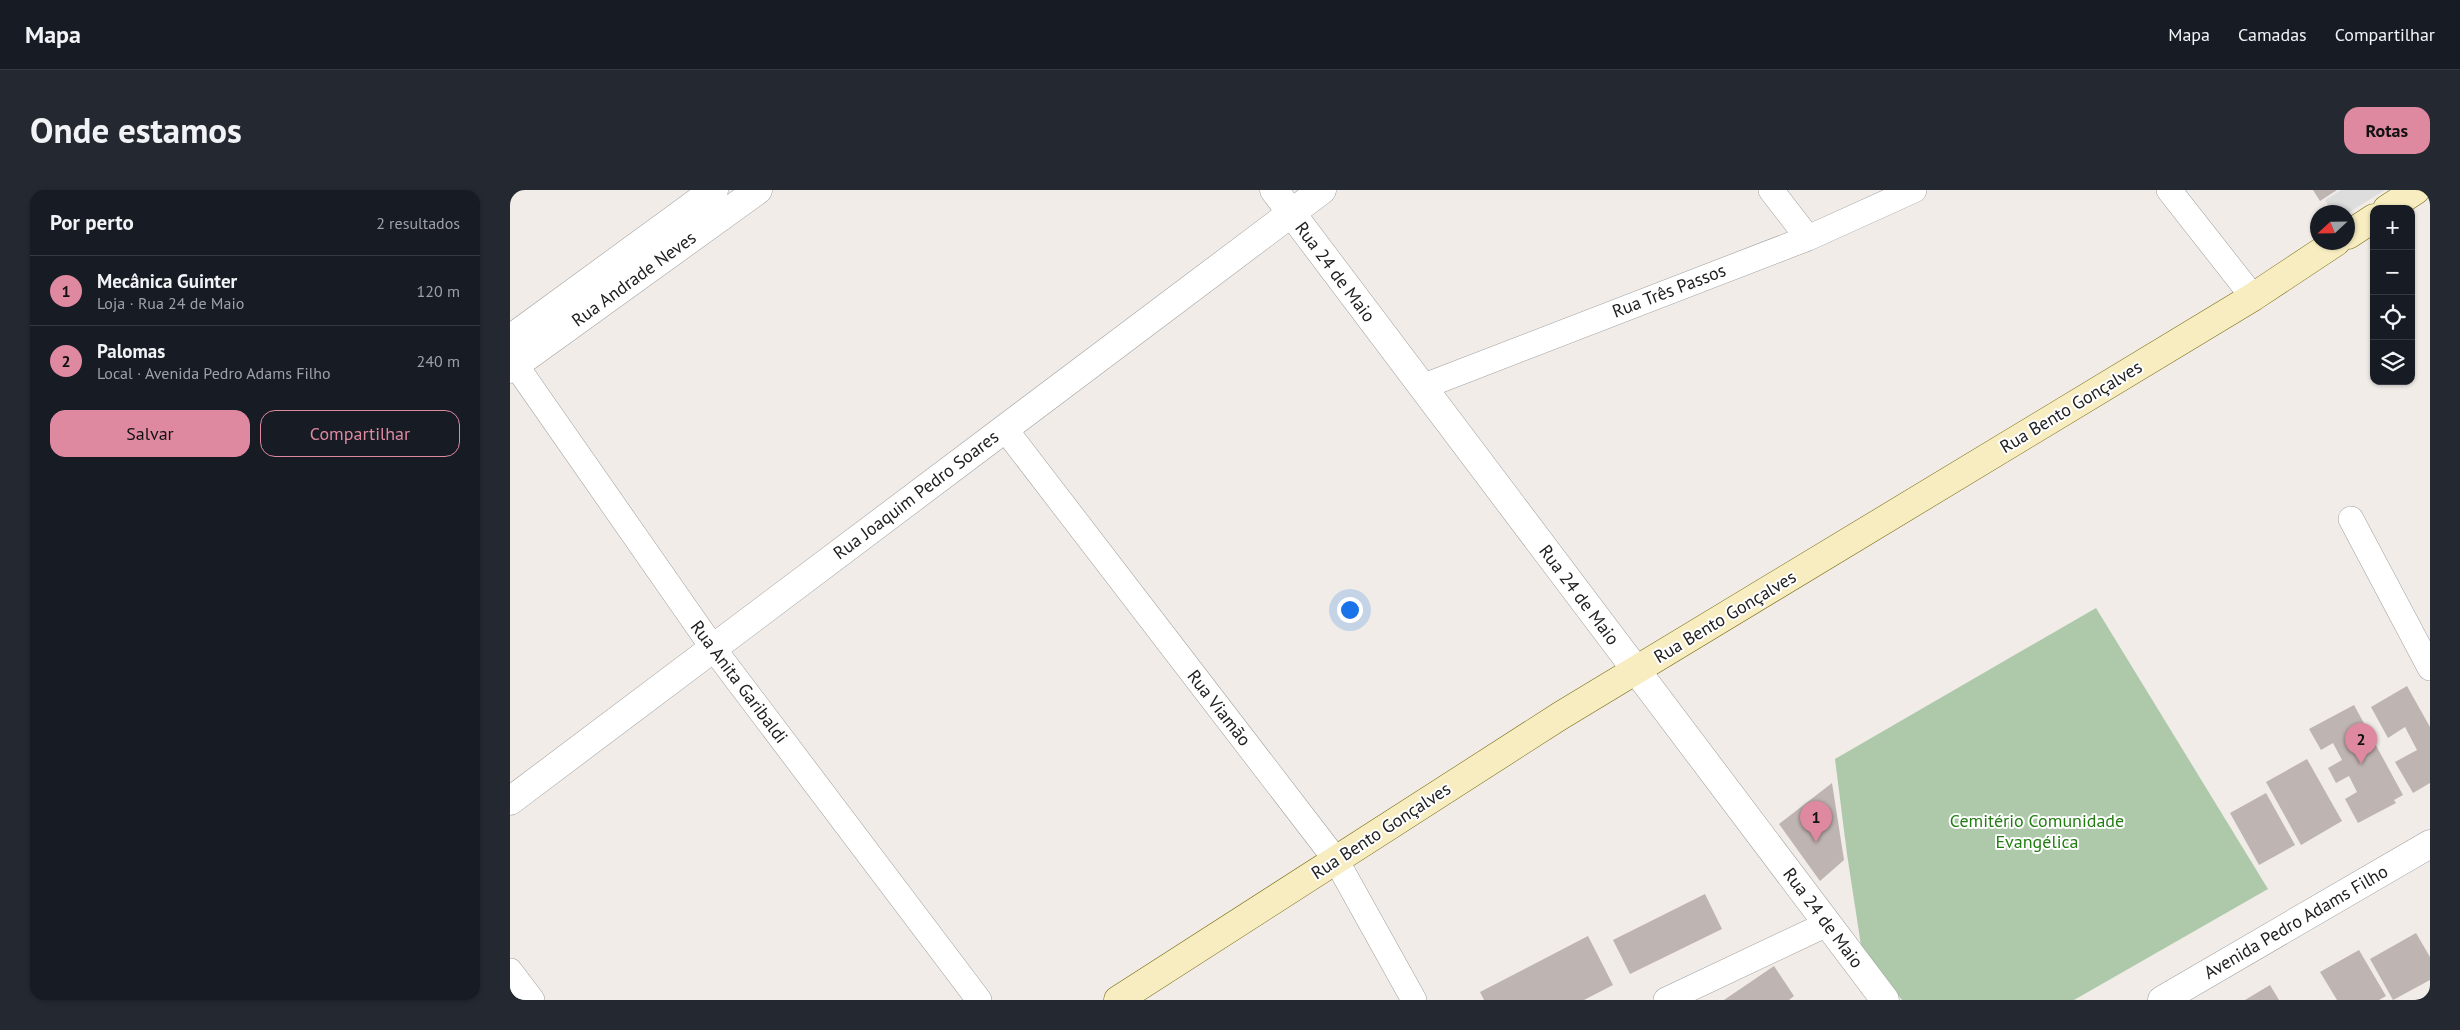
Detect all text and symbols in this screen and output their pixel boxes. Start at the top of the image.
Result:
text: Mapa [25,19,81,50]
text: Mapa [2168,23,2210,46]
text: Camadas [2238,23,2307,46]
text: Compartilhar [2335,23,2435,46]
text: Onde estamos [30,107,242,153]
button: Rotas [2344,107,2430,154]
north arrow [2310,205,2355,250]
map controls [2370,205,2415,385]
button: + [2370,205,2415,250]
text: Por perto [50,209,134,236]
text: 2 resultados [376,213,460,233]
street label: Rua 24 de Maio [1290,217,1381,326]
street label: Rua Andrade Neves [567,226,700,331]
button: − [2370,250,2415,295]
street label: Rua Três Passos [1609,258,1729,323]
text: Mecânica Guinter [97,269,237,293]
text: 1 [61,281,71,301]
text: 120 m [417,281,460,301]
text: Loja · Rua 24 de Maio [97,293,244,313]
button: locate [2370,295,2415,340]
text: Palomas [97,339,165,363]
button: layers [2370,340,2415,385]
text: 2 [61,351,71,371]
text: 240 m [417,351,460,371]
street label: Rua Bento Gonçalves [1995,355,2146,458]
text: Local · Avenida Pedro Adams Filho [97,363,331,383]
button: Salvar [50,410,250,457]
button: Compartilhar [260,410,460,457]
street label: Rua Joaquim Pedro Soares [828,425,1003,564]
street label: Rua 24 de Maio [1534,540,1625,649]
street label: Rua Bento Gonçalves [1649,565,1800,668]
your location [1337,597,1363,623]
street label: Rua Anita Garibaldi [686,616,793,748]
street label: Rua Viamão [1182,665,1256,750]
pin: 2 [2345,723,2377,764]
street label: Rua Bento Gonçalves [1307,777,1455,884]
pin: 1 [1800,801,1832,842]
park label: Cemitério Comunidade Evangélica [1950,809,2124,853]
street label: Avenida Pedro Adams Filho [2200,859,2392,984]
street label: Rua 24 de Maio [1778,863,1869,972]

